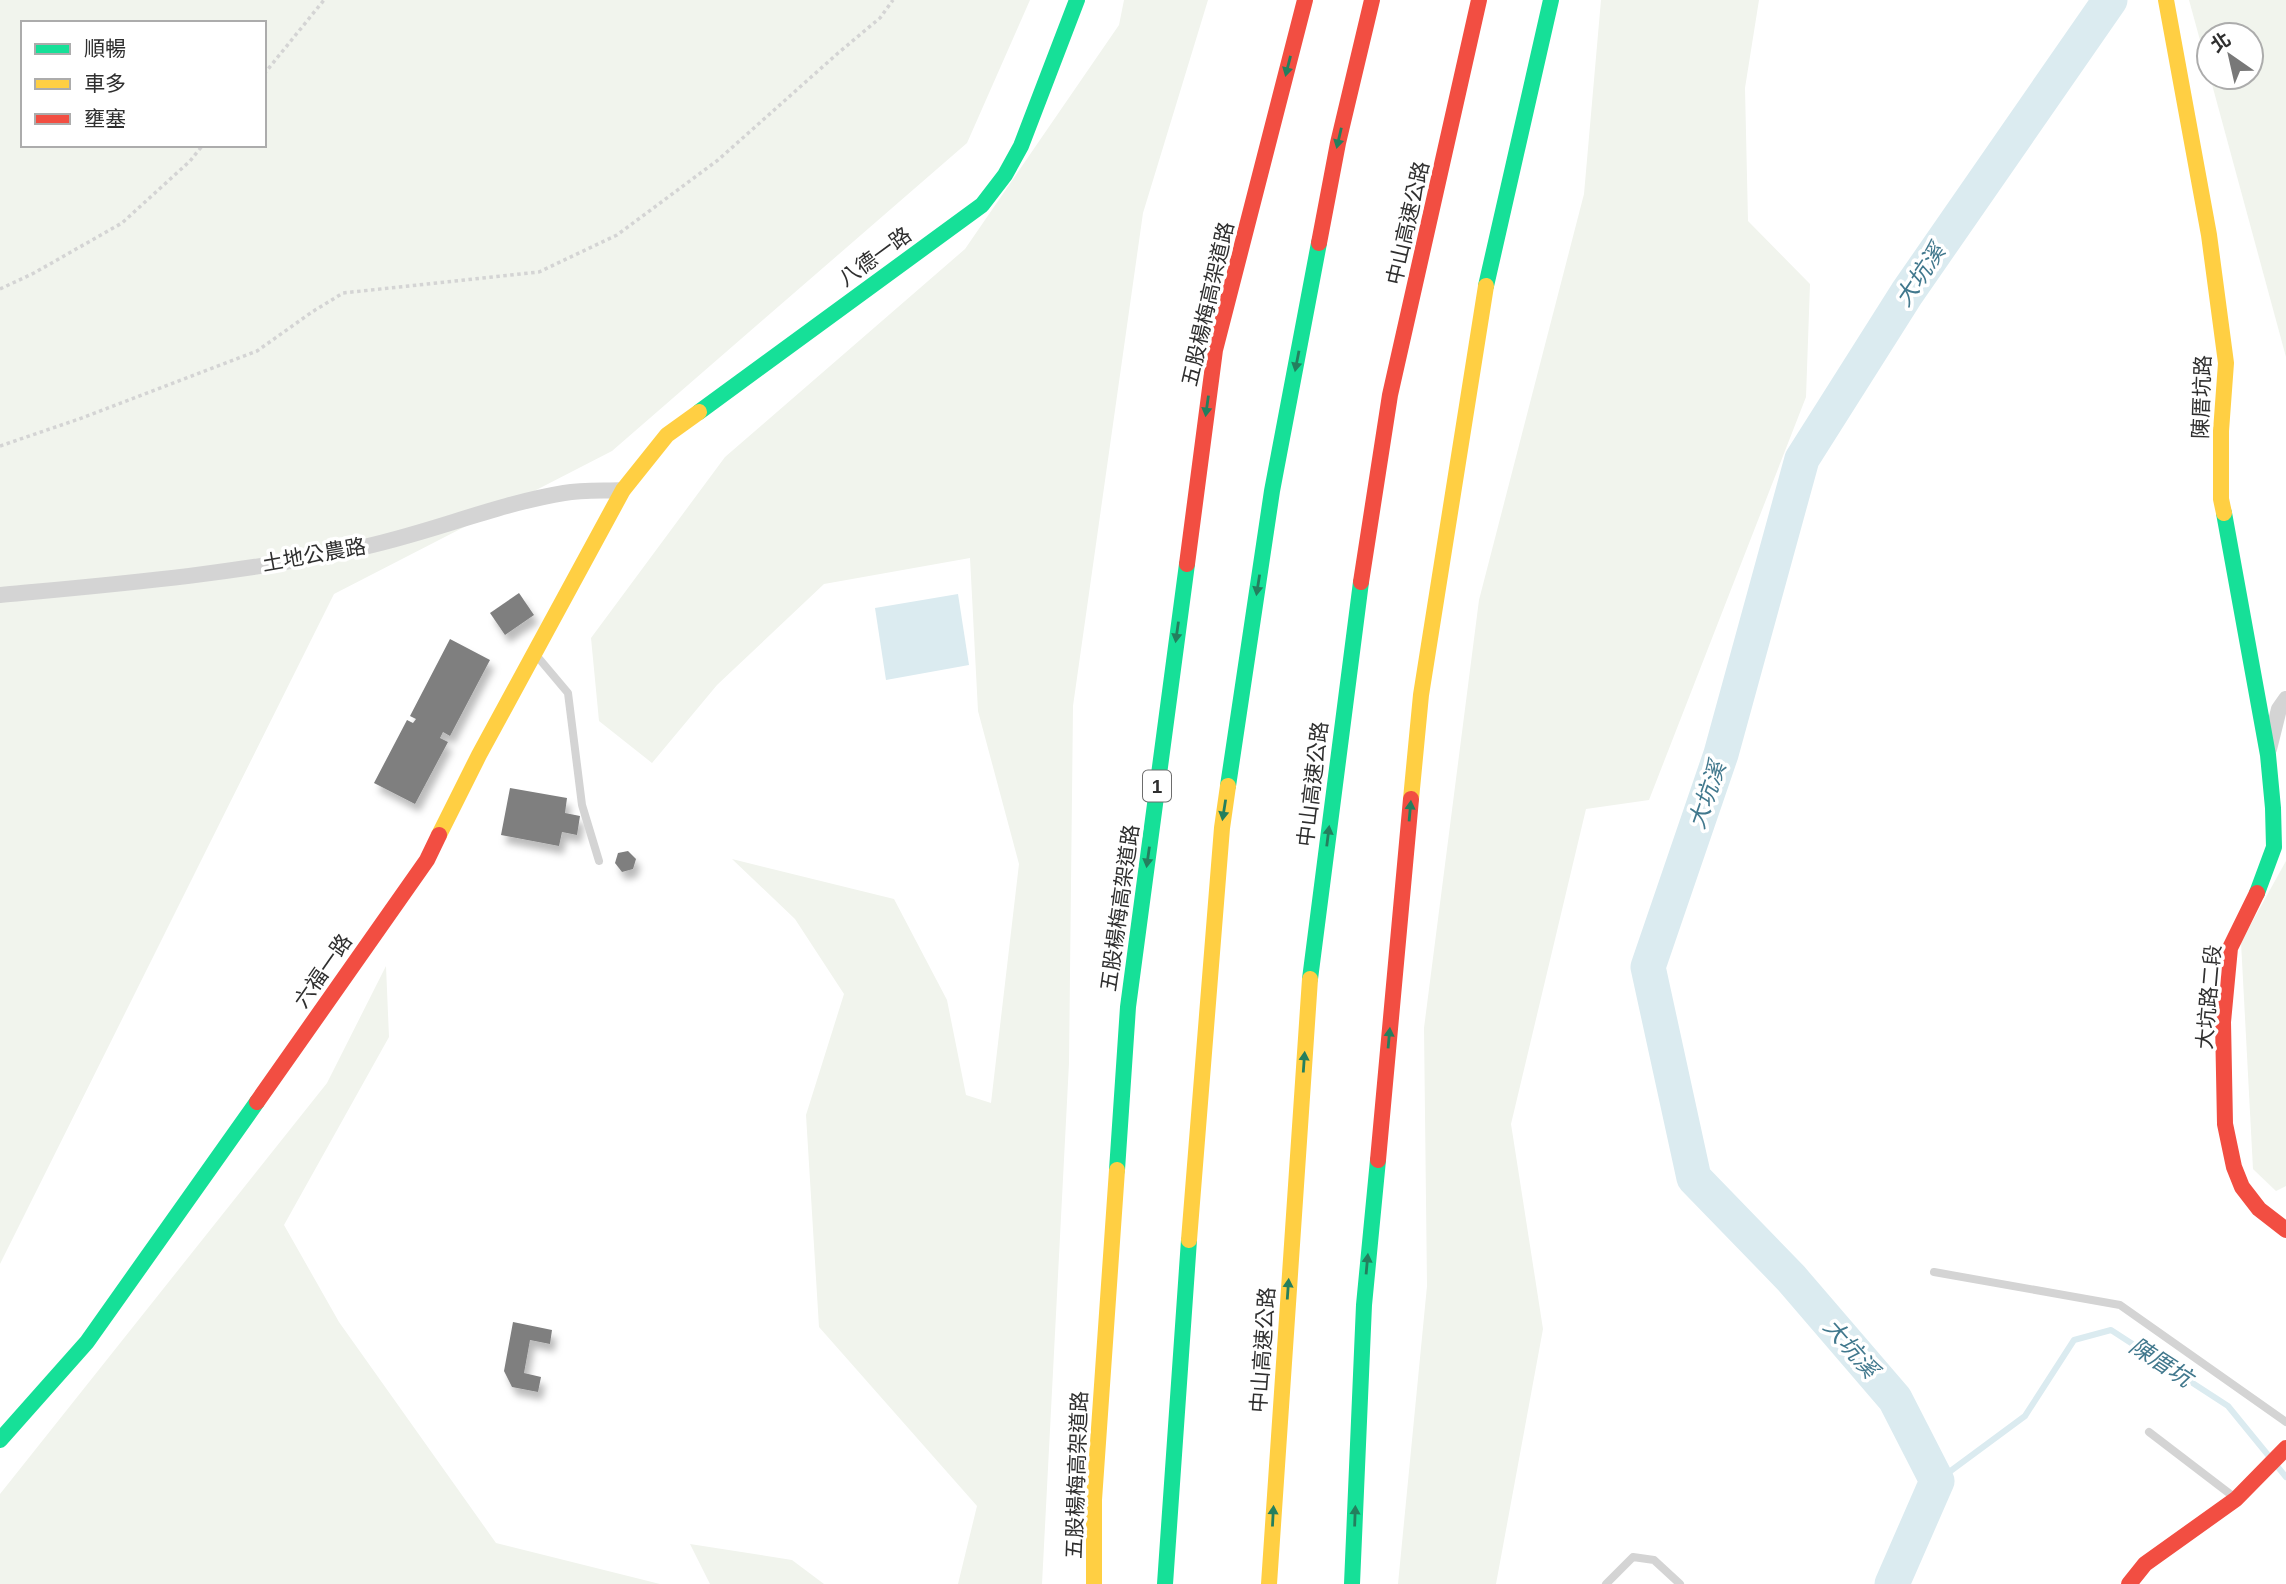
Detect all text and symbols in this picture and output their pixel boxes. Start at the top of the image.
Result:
legend [21,21,266,147]
north arrow [2195,21,2265,91]
text: 北 [2207,28,2235,56]
text: 順暢 [84,37,126,60]
one-way arrow [1282,55,1293,77]
text: 車多 [84,72,126,95]
text: 壅塞 [84,107,126,130]
one-way arrow [1333,127,1344,149]
street label: 中山高速公路 [1382,159,1433,287]
street label: 五股楊梅高架道路 [1177,219,1238,388]
street label: 八德一路 [834,223,915,291]
water label: 大坑溪 [1890,237,1952,311]
one-way arrow [1291,350,1302,372]
street label: 陳厝坑路 [2189,355,2214,439]
one-way arrow [1202,395,1213,417]
street label: 土地公農路 [260,534,368,575]
one-way arrow [1252,575,1263,597]
one-way arrow [1172,621,1183,643]
street label: 中山高速公路 [1293,720,1332,848]
water label: 大坑溪 [1683,755,1732,832]
road number: 1 [1143,771,1171,802]
one-way arrow [1218,800,1229,822]
one-way arrow [1405,800,1416,822]
street label: 五股楊梅高架道路 [1096,823,1143,993]
one-way arrow [1322,825,1333,847]
one-way arrow [1142,847,1153,869]
street label: 六福一路 [289,930,356,1012]
street label: 大坑路二段 [2192,944,2225,1050]
one-way arrow [1384,1026,1395,1048]
one-way arrow [1299,1051,1310,1073]
one-way arrow [1362,1253,1373,1275]
one-way arrow [1283,1278,1294,1300]
street label: 中山高速公路 [1247,1286,1278,1414]
water label: 大坑溪 [1819,1313,1885,1385]
water label: 陳厝坑 [2125,1332,2200,1393]
street label: 五股楊梅高架道路 [1062,1391,1091,1559]
one-way arrow [1267,1505,1278,1527]
one-way arrow [1349,1505,1360,1527]

